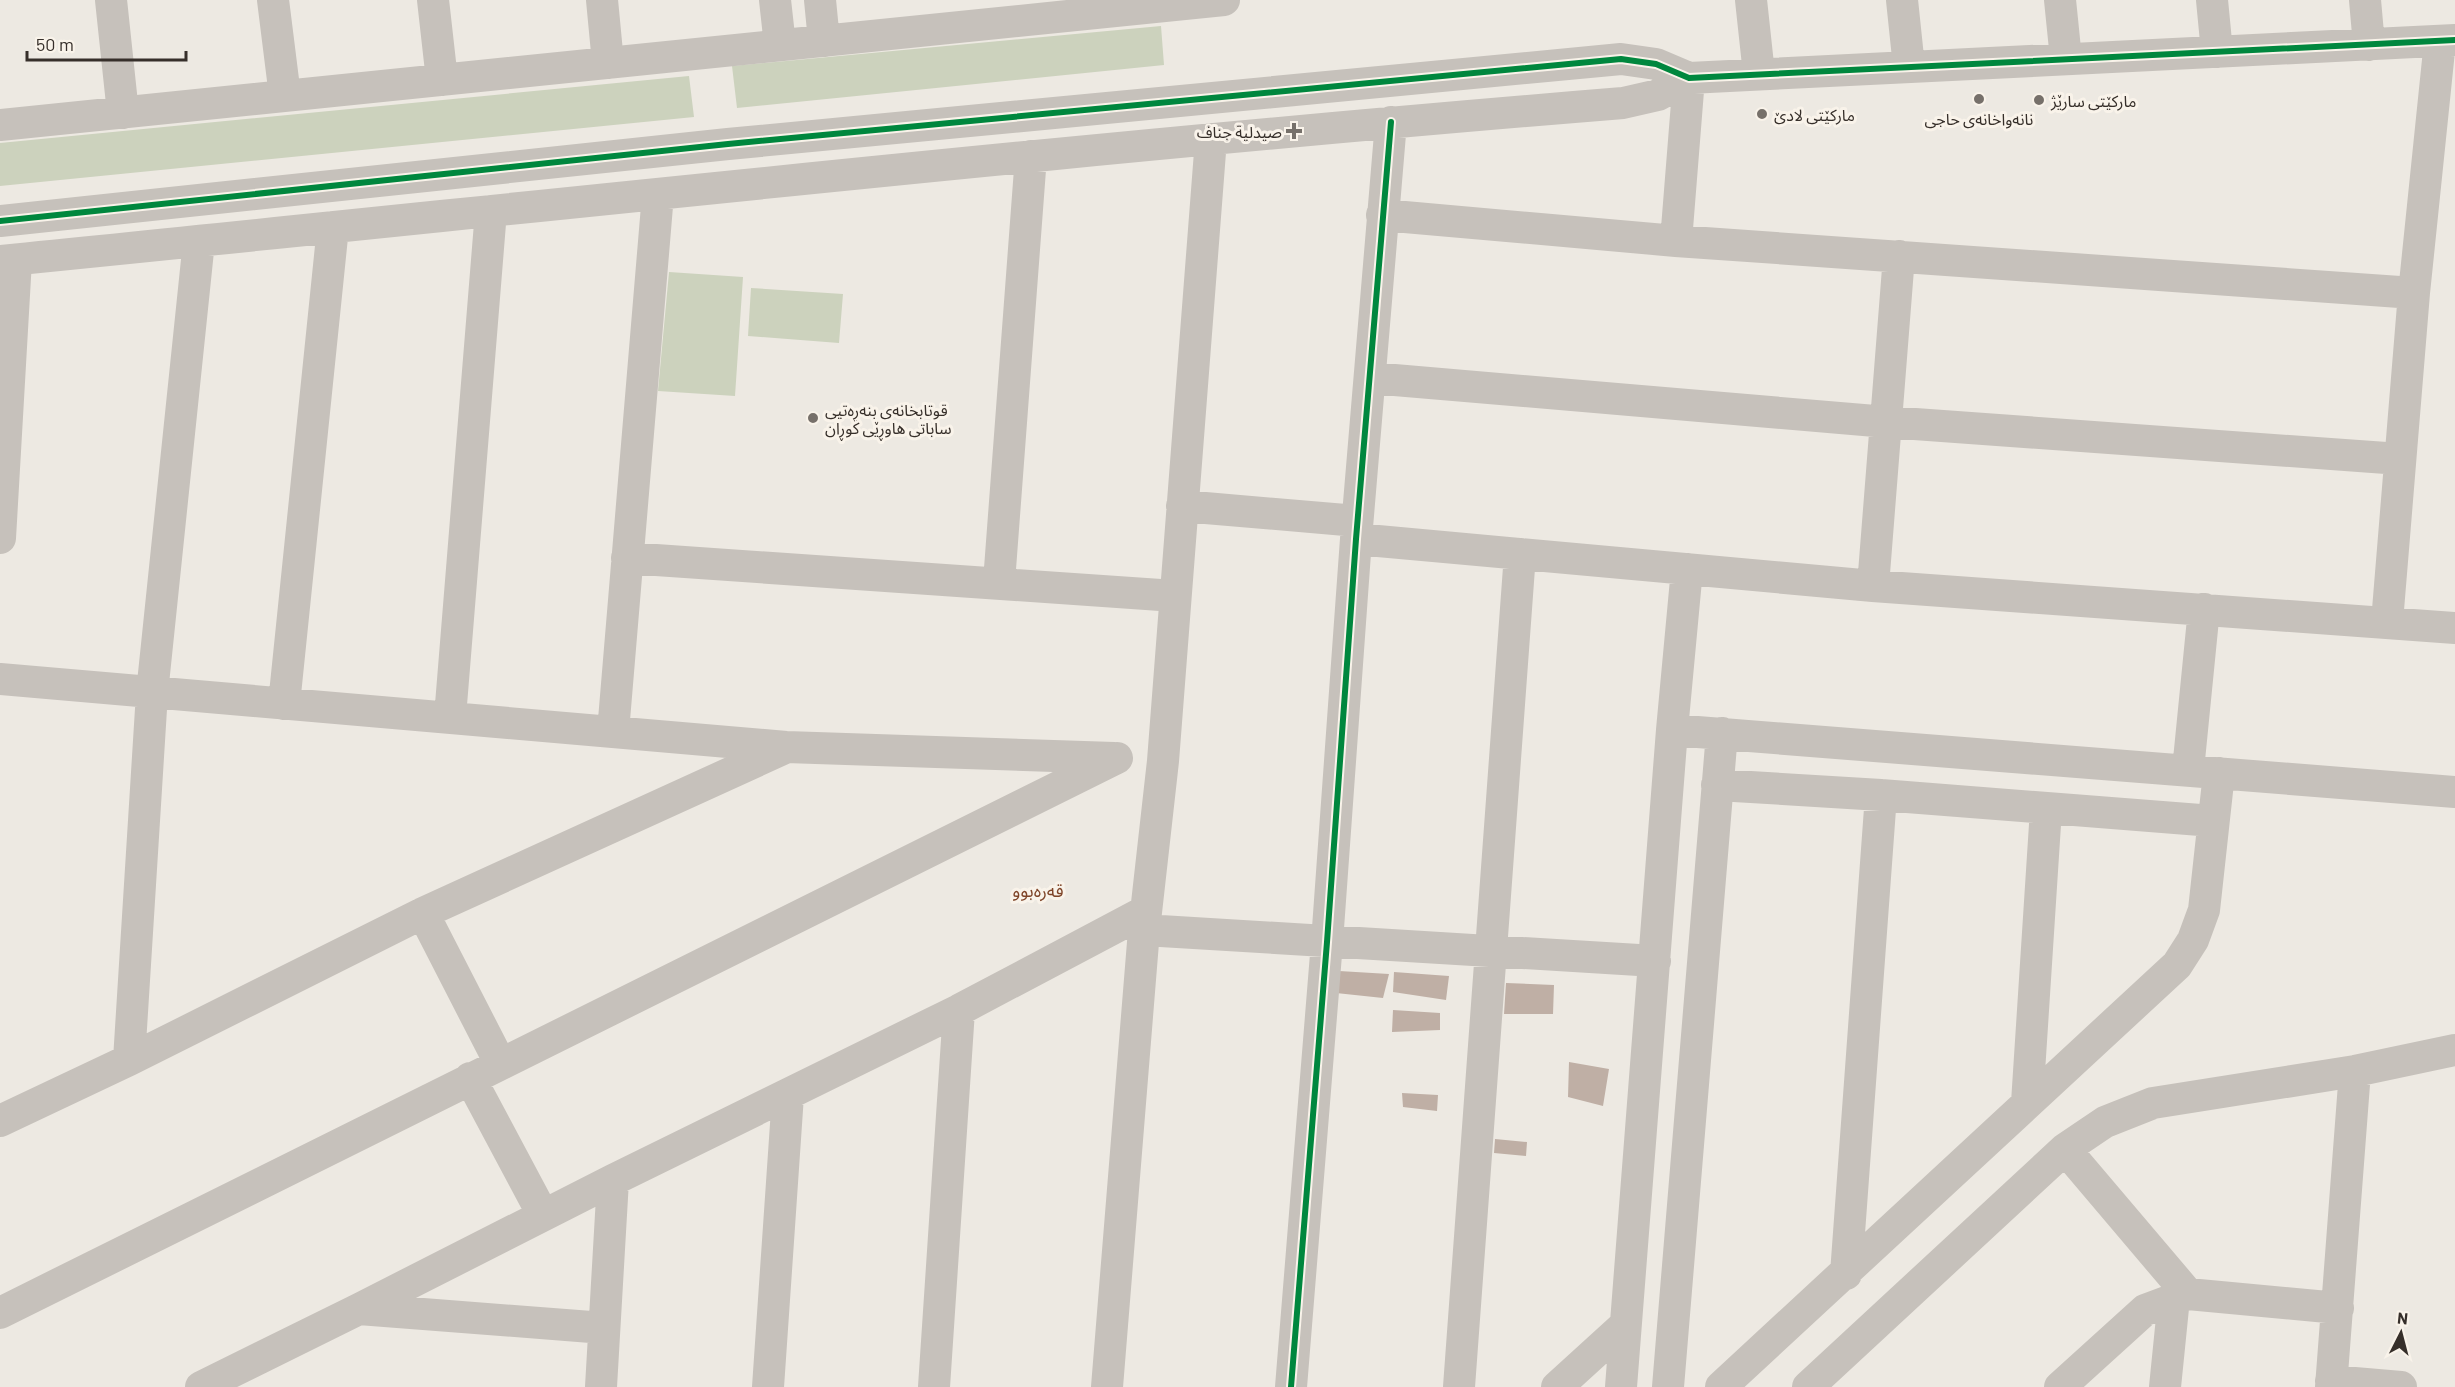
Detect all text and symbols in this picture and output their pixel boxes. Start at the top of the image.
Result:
scale bar [27,24,186,62]
text: 50 m [36,33,74,55]
place label: مارکێتی سارێژ [2050,91,2137,111]
marker: نانەواخانەی حاجی [1972,92,1986,106]
marker: مارکێتی سارێژ [2032,93,2046,107]
place label: ماركێتی لادێ [1774,105,1855,125]
marker: ماركێتی لادێ [1755,107,1769,121]
place label: نانەواخانەی حاجی [1925,109,2033,129]
place label: صيدلية جناف [1197,122,1282,141]
marker: صيدلية جناف [1287,124,1301,138]
place label: قوتابخانەی بنەڕەتیی ساباتی هاوڕێی کوڕان [825,400,951,442]
marker: قوتابخانەی بنەڕەتیی ساباتی هاوڕێی کوڕان [806,411,820,425]
district label: قەرەبوو [1012,879,1064,902]
north arrow [2371,1303,2431,1363]
text: N [2396,1308,2409,1328]

